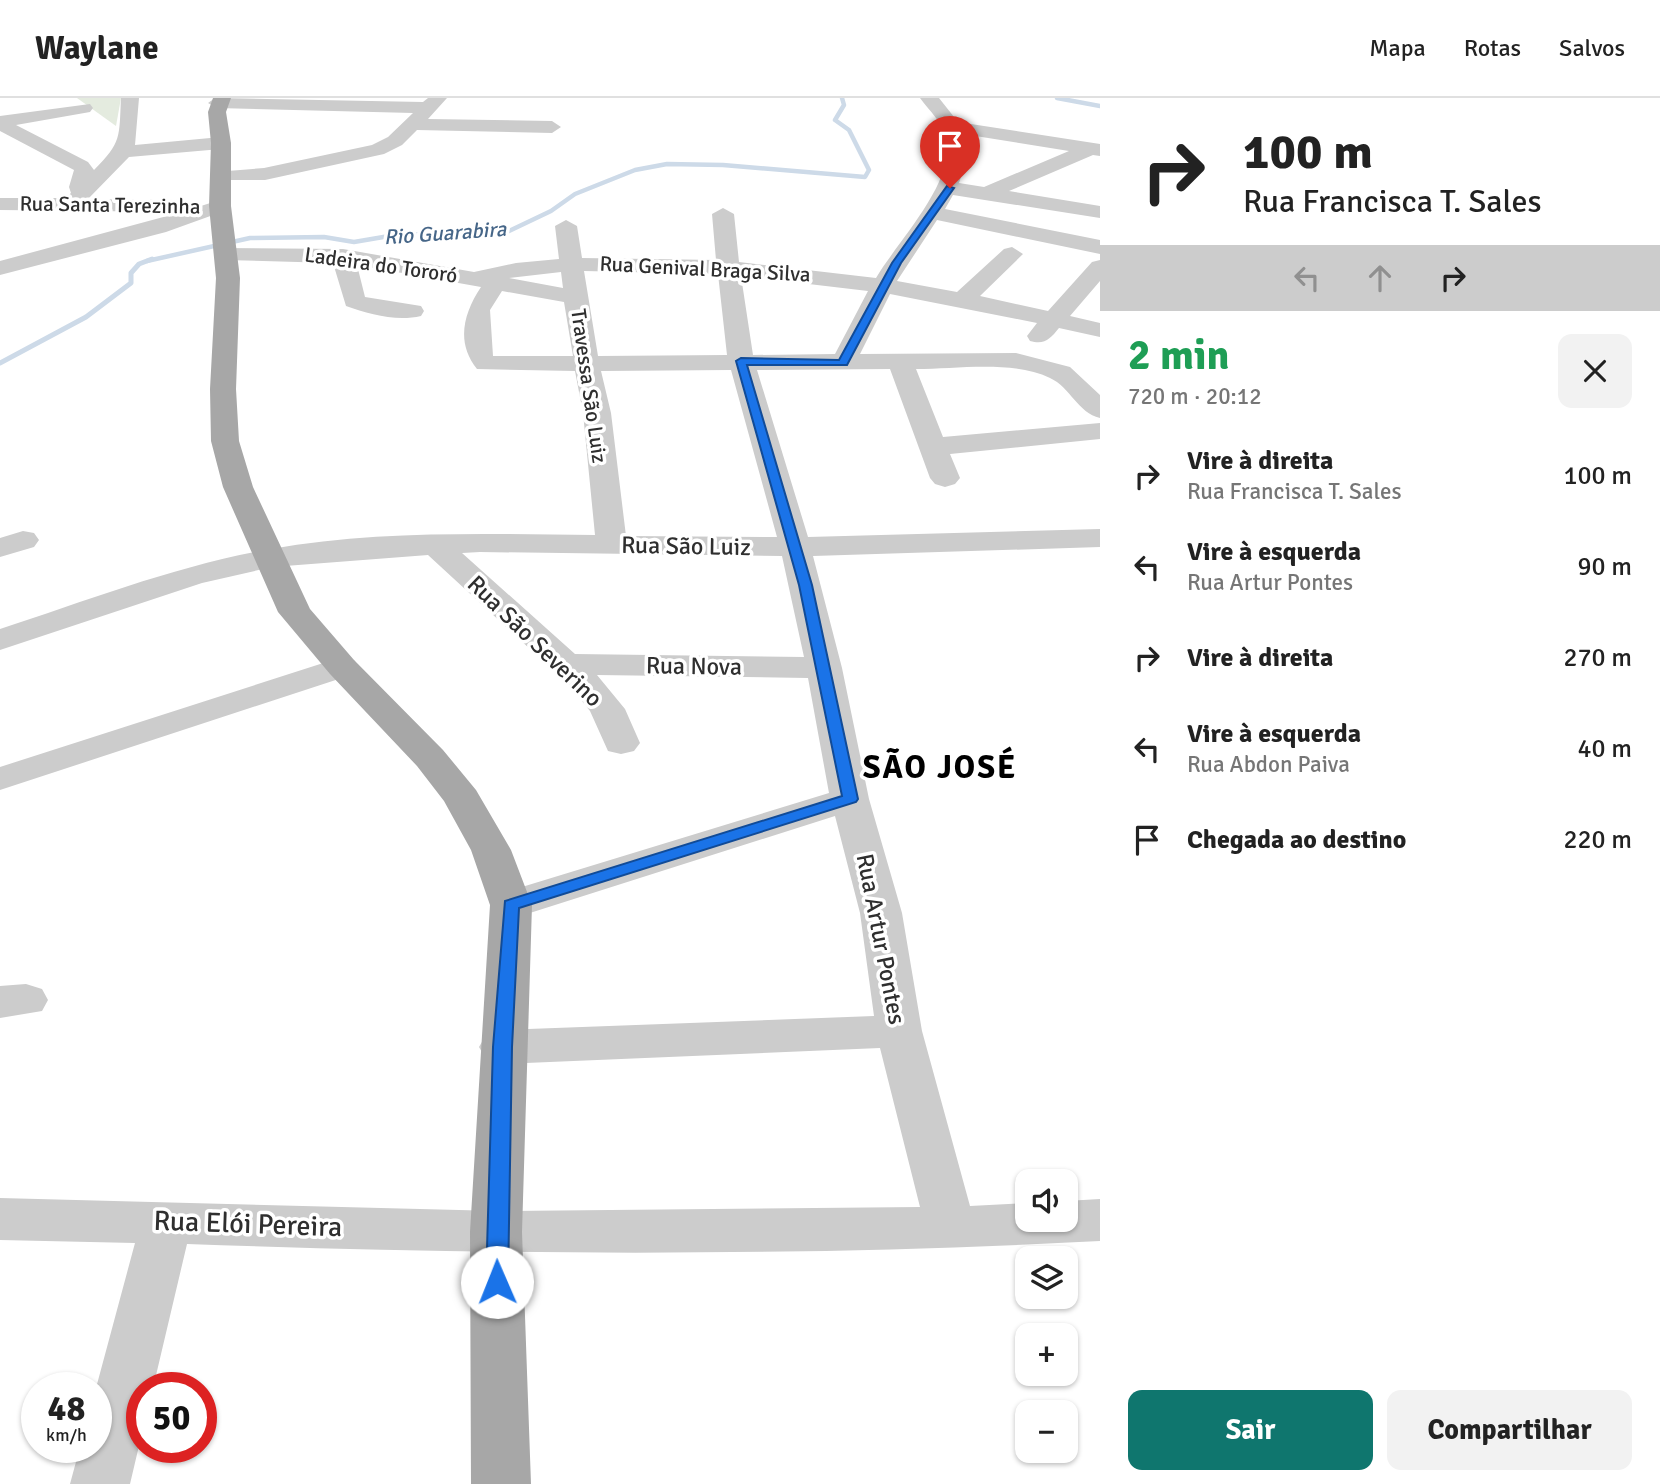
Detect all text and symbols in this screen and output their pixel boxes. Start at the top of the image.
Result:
text: Waylane [35,28,159,69]
text: Mapa [1369,33,1426,63]
text: Rotas [1464,33,1521,63]
text: Salvos [1559,33,1625,63]
pin [920,116,980,188]
text: 100 m [1243,122,1373,182]
icon: right [1128,126,1219,217]
icon: arrive [931,127,969,165]
text: Rua Francisca T. Sales [1243,182,1541,221]
street label: Rua Santa Terezinha [19,190,201,220]
water label: Rio Guarabira [383,216,508,250]
street label: Ladeira do Tororó [303,241,459,289]
street label: Rua Genival Braga Silva [599,250,811,288]
icon: left [1288,259,1326,297]
icon: ahead [1361,259,1399,297]
icon: right [1434,259,1472,297]
street label: Travessa São Luiz [565,307,613,465]
text: 2 min [1128,330,1229,381]
button: close [1558,334,1632,408]
text: 720 m · 20:12 [1128,382,1262,411]
text: Vire à direita [1187,445,1333,477]
icon: right [1128,457,1166,495]
text: 100 m [1563,460,1632,492]
text: Rua Francisca T. Sales [1187,477,1402,506]
street label: Rua São Luiz [621,530,751,562]
text: Vire à esquerda [1187,536,1361,568]
icon: left [1128,548,1166,586]
text: 90 m [1577,551,1632,583]
text: Rua Artur Pontes [1187,568,1353,597]
street label: Rua São Severino [461,569,609,713]
icon: right [1128,639,1166,677]
text: Vire à direita [1187,642,1333,674]
text: 270 m [1563,642,1632,674]
street label: Rua Nova [646,650,742,682]
text: Vire à esquerda [1187,718,1361,750]
icon: left [1128,730,1166,768]
text: 40 m [1577,733,1632,765]
district label: SÃO JOSÉ [863,746,1017,787]
text: Rua Abdon Paiva [1187,750,1350,779]
icon: arrive [1128,821,1166,859]
text: Chegada ao destino [1187,824,1406,856]
text: 220 m [1563,824,1632,856]
street label: Rua Artur Pontes [850,851,912,1027]
map controls [1015,1169,1078,1463]
button: sound [1015,1169,1078,1232]
street label: Rua Elói Pereira [153,1204,343,1244]
position arrow [460,1245,534,1319]
button: layers [1015,1246,1078,1309]
button: + [1015,1323,1078,1386]
speed limit sign: 50 [126,1372,217,1463]
text: 48 [48,1387,85,1430]
button: Sair [1128,1390,1373,1470]
button: Compartilhar [1387,1390,1632,1470]
button: − [1015,1400,1078,1463]
text: km/h [46,1424,87,1446]

